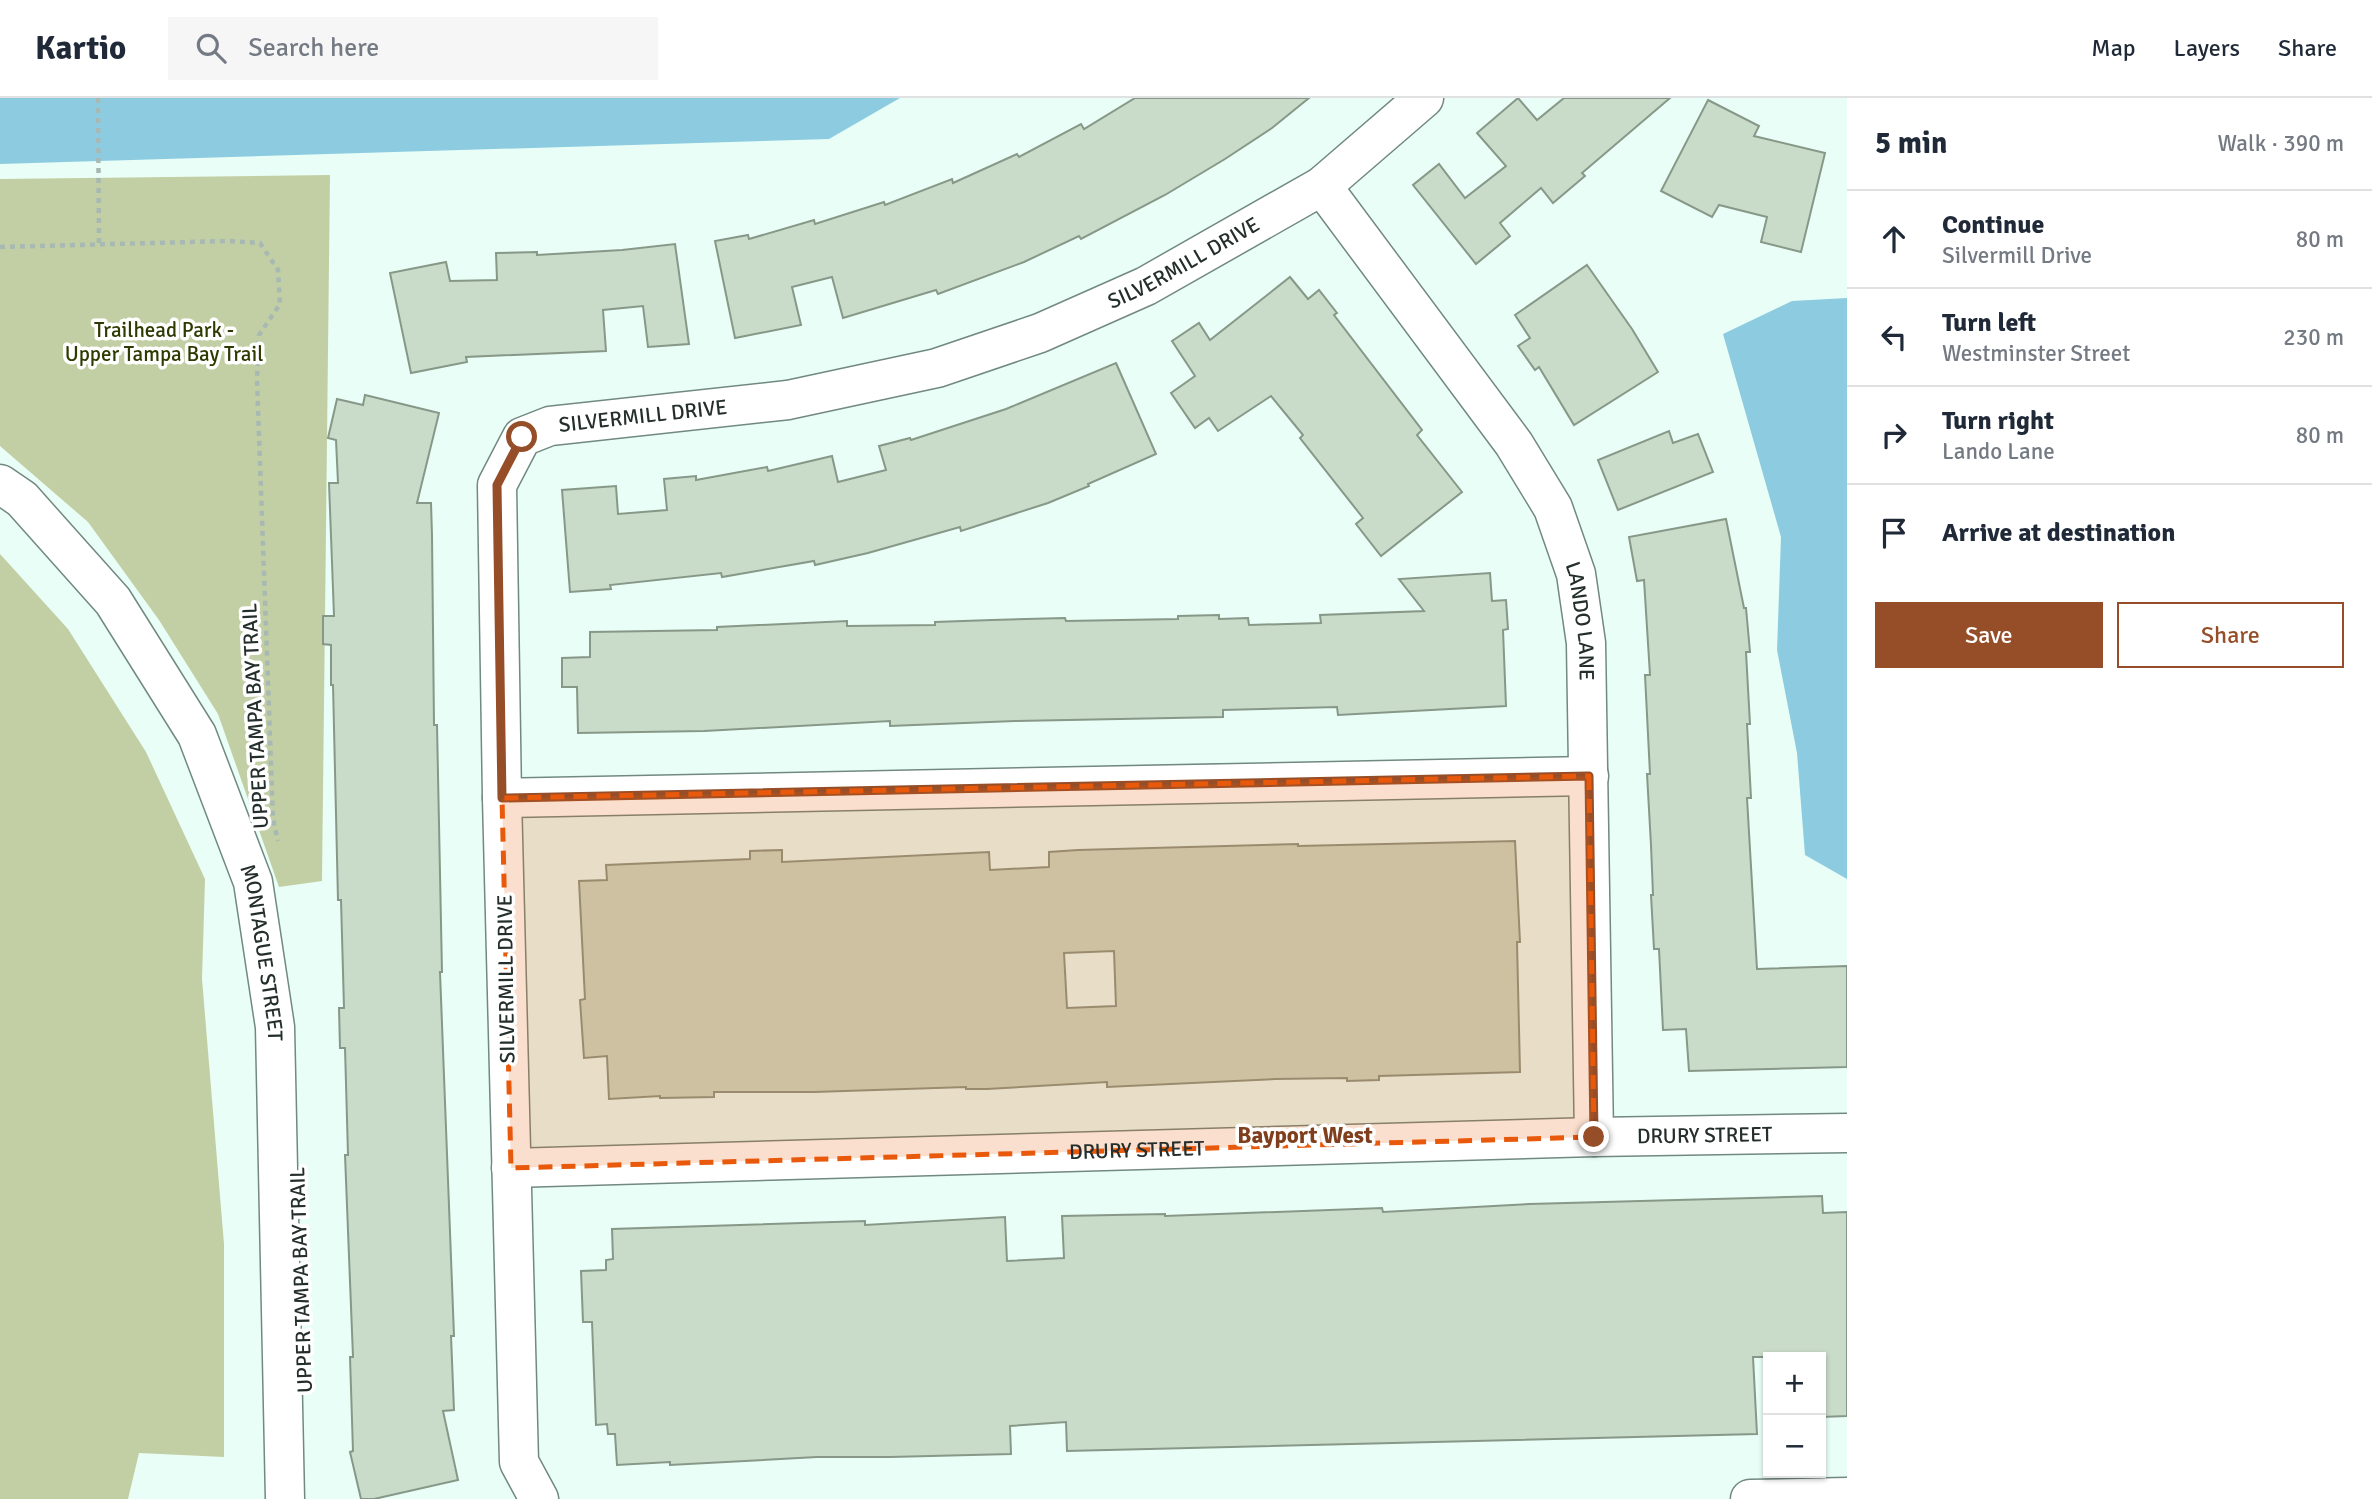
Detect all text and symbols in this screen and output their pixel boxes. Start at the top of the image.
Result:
search box [168,17,658,80]
text: Kartio [35,28,126,69]
icon: search [192,29,230,67]
text: Search here [248,32,379,64]
text: Map [2091,33,2136,63]
text: Layers [2174,33,2240,63]
text: Share [2278,33,2337,63]
text: 5 min [1875,125,1947,162]
text: Walk · 390 m [2218,129,2344,158]
text: Continue [1942,209,2044,241]
street label: SILVERMILL DRIVE [1104,211,1264,314]
icon: ahead [1875,220,1913,258]
text: 80 m [2296,225,2344,254]
text: Silvermill Drive [1942,241,2092,270]
text: Turn left [1942,307,2036,339]
park label: Trailhead Park - Upper Tampa Bay Trail [65,317,263,367]
icon: left [1875,318,1913,356]
text: 230 m [2283,323,2344,352]
text: Westminster Street [1942,339,2130,368]
street label: SILVERMILL DRIVE [557,394,728,438]
text: Turn right [1942,405,2054,437]
icon: right [1875,416,1913,454]
route start [506,421,537,452]
text: 80 m [2296,421,2344,450]
text: Lando Lane [1942,437,2055,466]
icon: arrive [1875,514,1913,552]
text: Arrive at destination [1942,517,2175,549]
street label: LANDO LANE [1560,558,1600,681]
street label: UPPER TAMPA BAY TRAIL [236,602,274,830]
button: Save [1875,602,2103,668]
button: Share [2117,602,2344,668]
street label: MONTAGUE STREET [234,860,288,1042]
street label: SILVERMILL DRIVE [492,894,520,1064]
district label: Bayport West [1237,1121,1373,1150]
route end [1578,1121,1609,1152]
street label: DRURY STREET [1637,1121,1773,1149]
street label: DRURY STREET [1069,1135,1206,1165]
street label: UPPER TAMPA BAY TRAIL [284,1166,318,1394]
map controls [1763,1352,1826,1478]
button: + [1763,1352,1826,1415]
button: − [1763,1415,1826,1478]

